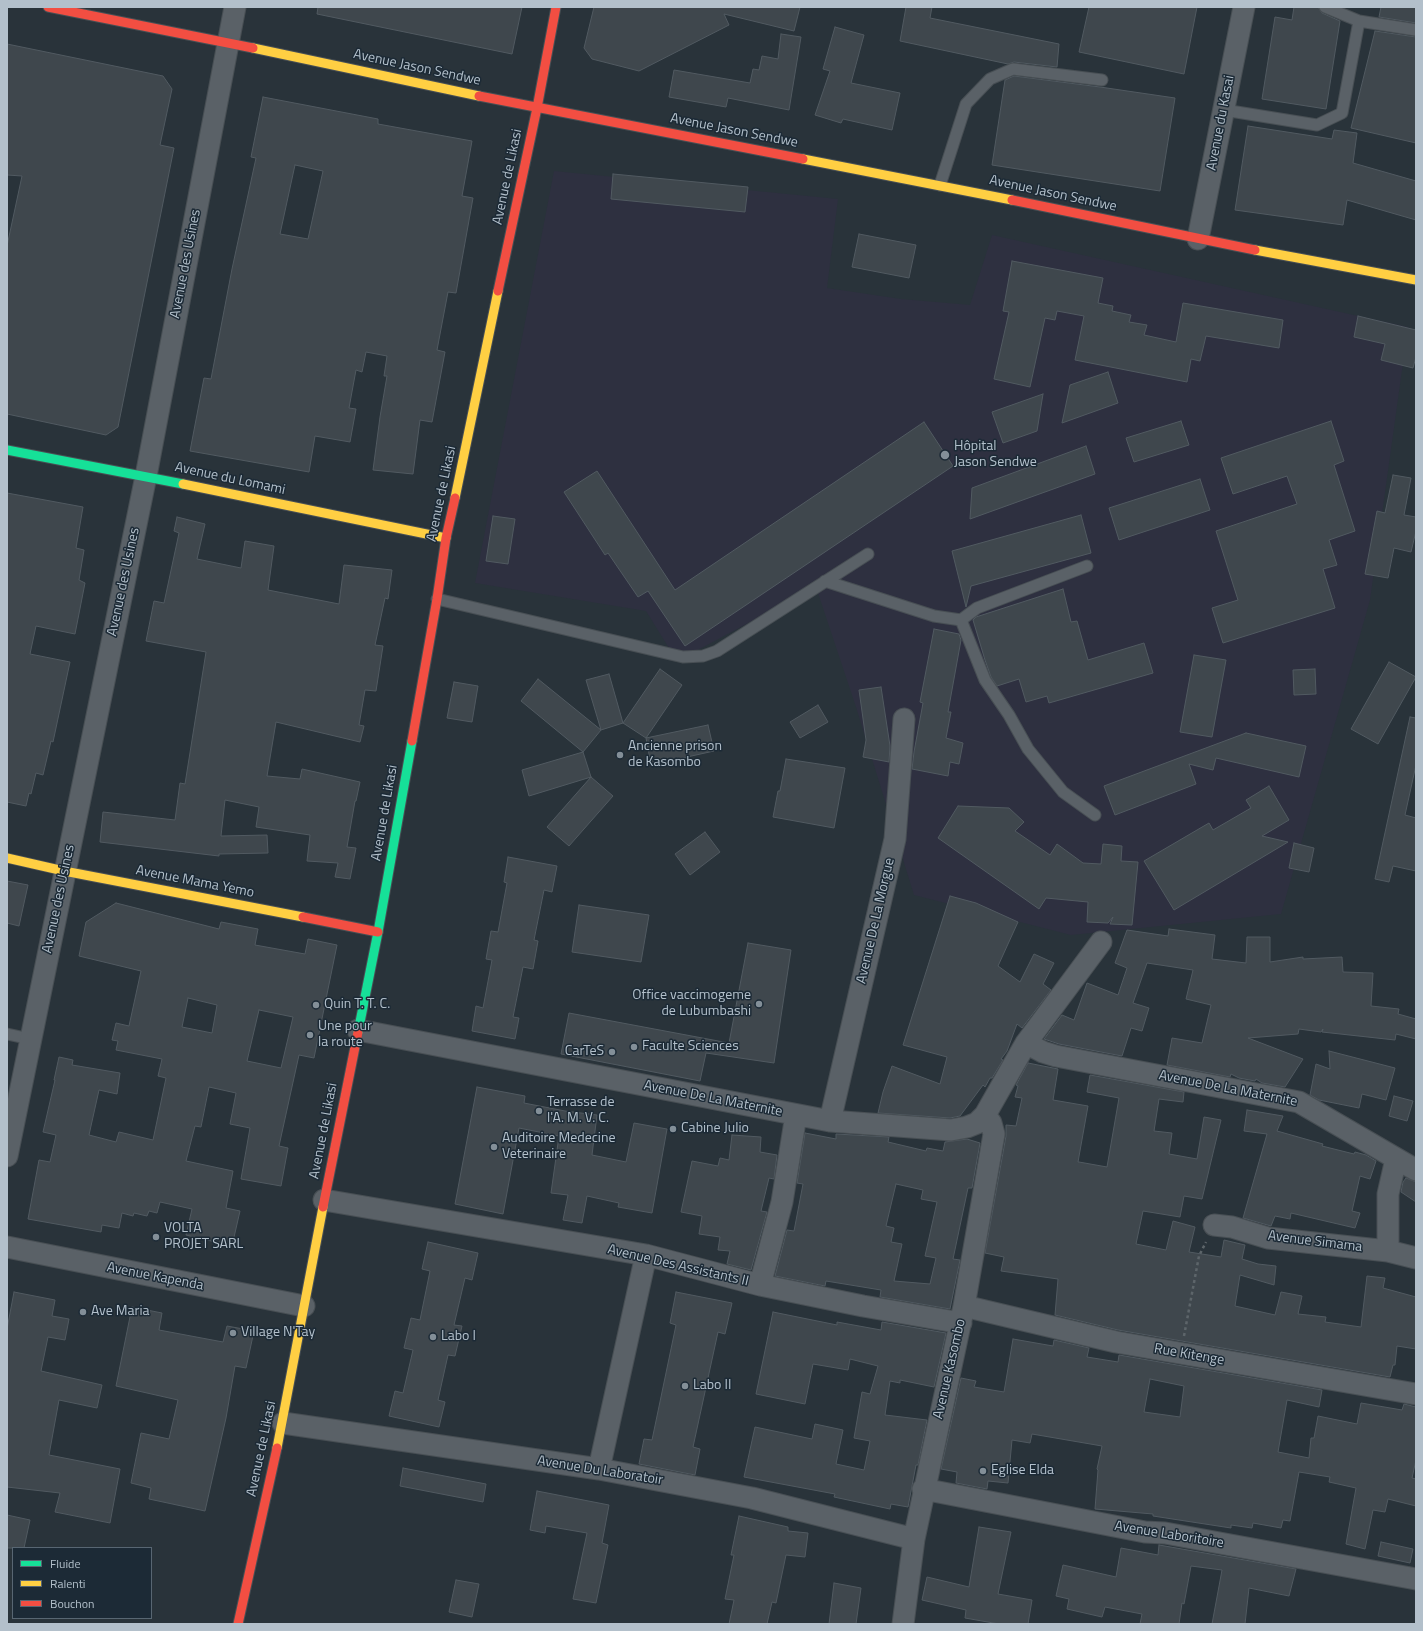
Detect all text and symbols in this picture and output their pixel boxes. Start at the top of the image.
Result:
street label: Avenue Jason Sendwe [352,46,482,90]
street label: Avenue du Kasai [1204,74,1238,172]
street label: Avenue Jason Sendwe [669,110,799,152]
street label: Avenue de Likasi [490,128,526,226]
street label: Avenue Jason Sendwe [988,172,1118,216]
street label: Avenue des Usines [167,208,205,320]
place label: Hôpital Jason Sendwe [954,439,1037,472]
street label: Avenue de Likasi [424,445,460,543]
marker: Hôpital Jason Sendwe [939,449,951,461]
street label: Avenue du Lomami [173,459,287,499]
street label: Avenue des Usines [104,526,144,638]
place label: Ancienne prison de Kasombo [628,739,722,772]
marker: Ancienne prison de Kasombo [615,750,625,760]
street label: Avenue de Likasi [368,764,402,862]
street label: Avenue des Usines [39,843,79,955]
street label: Avenue De La Morgue [853,857,899,985]
street label: Avenue Mama Yemo [134,862,256,902]
place label: Office vaccimogeme de Lubumbashi [632,988,751,1020]
place label: Quin T. T. C. [324,997,390,1013]
marker: Office vaccimogeme de Lubumbashi [754,999,764,1009]
marker: Quin T. T. C. [311,1000,321,1010]
place label: Une pour la route [318,1019,372,1052]
marker: Une pour la route [305,1030,315,1040]
place label: Faculte Sciences [642,1039,739,1055]
marker: Faculte Sciences [629,1042,639,1052]
place label: CarTeS [565,1044,604,1060]
marker: CarTeS [607,1047,617,1057]
street label: Avenue De La Maternite [1157,1067,1299,1111]
street label: Avenue De La Maternite [642,1077,784,1121]
street label: Avenue de Likasi [306,1082,342,1180]
place label: Terrasse de l'A. M. V. C. [547,1095,615,1128]
marker: Terrasse de l'A. M. V. C. [534,1106,544,1116]
place label: Cabine Julio [681,1121,749,1137]
marker: Cabine Julio [668,1124,678,1134]
place label: Auditoire Medecine Veterinaire [502,1131,615,1164]
marker: Auditoire Medecine Veterinaire [489,1142,499,1152]
place label: VOLTA PROJET SARL [164,1221,243,1254]
street label: Avenue Simama [1267,1228,1363,1256]
marker: VOLTA PROJET SARL [151,1232,161,1242]
street label: Avenue Des Assistants II [606,1242,750,1290]
street label: Avenue Kapenda [105,1259,205,1295]
place label: Ave Maria [91,1304,150,1320]
marker: Ave Maria [78,1307,88,1317]
street label: Avenue Kasombo [930,1317,970,1421]
place label: Village N'Tay [241,1325,315,1341]
marker: Village N'Tay [228,1328,238,1338]
place label: Labo I [441,1329,476,1345]
marker: Labo I [428,1332,438,1342]
street label: Rue Kitenge [1153,1341,1225,1369]
place label: Labo II [693,1378,731,1394]
marker: Labo II [680,1381,690,1391]
street label: Avenue de Likasi [244,1400,280,1498]
street label: Avenue Du Laboratoir [536,1453,664,1489]
place label: Eglise Elda [991,1463,1054,1479]
marker: Eglise Elda [978,1466,988,1476]
street label: Avenue Laboritoire [1113,1518,1225,1552]
legend [12,1547,152,1619]
text: Fluide [50,1554,81,1573]
text: Ralenti [50,1574,85,1593]
text: Bouchon [50,1594,95,1613]

